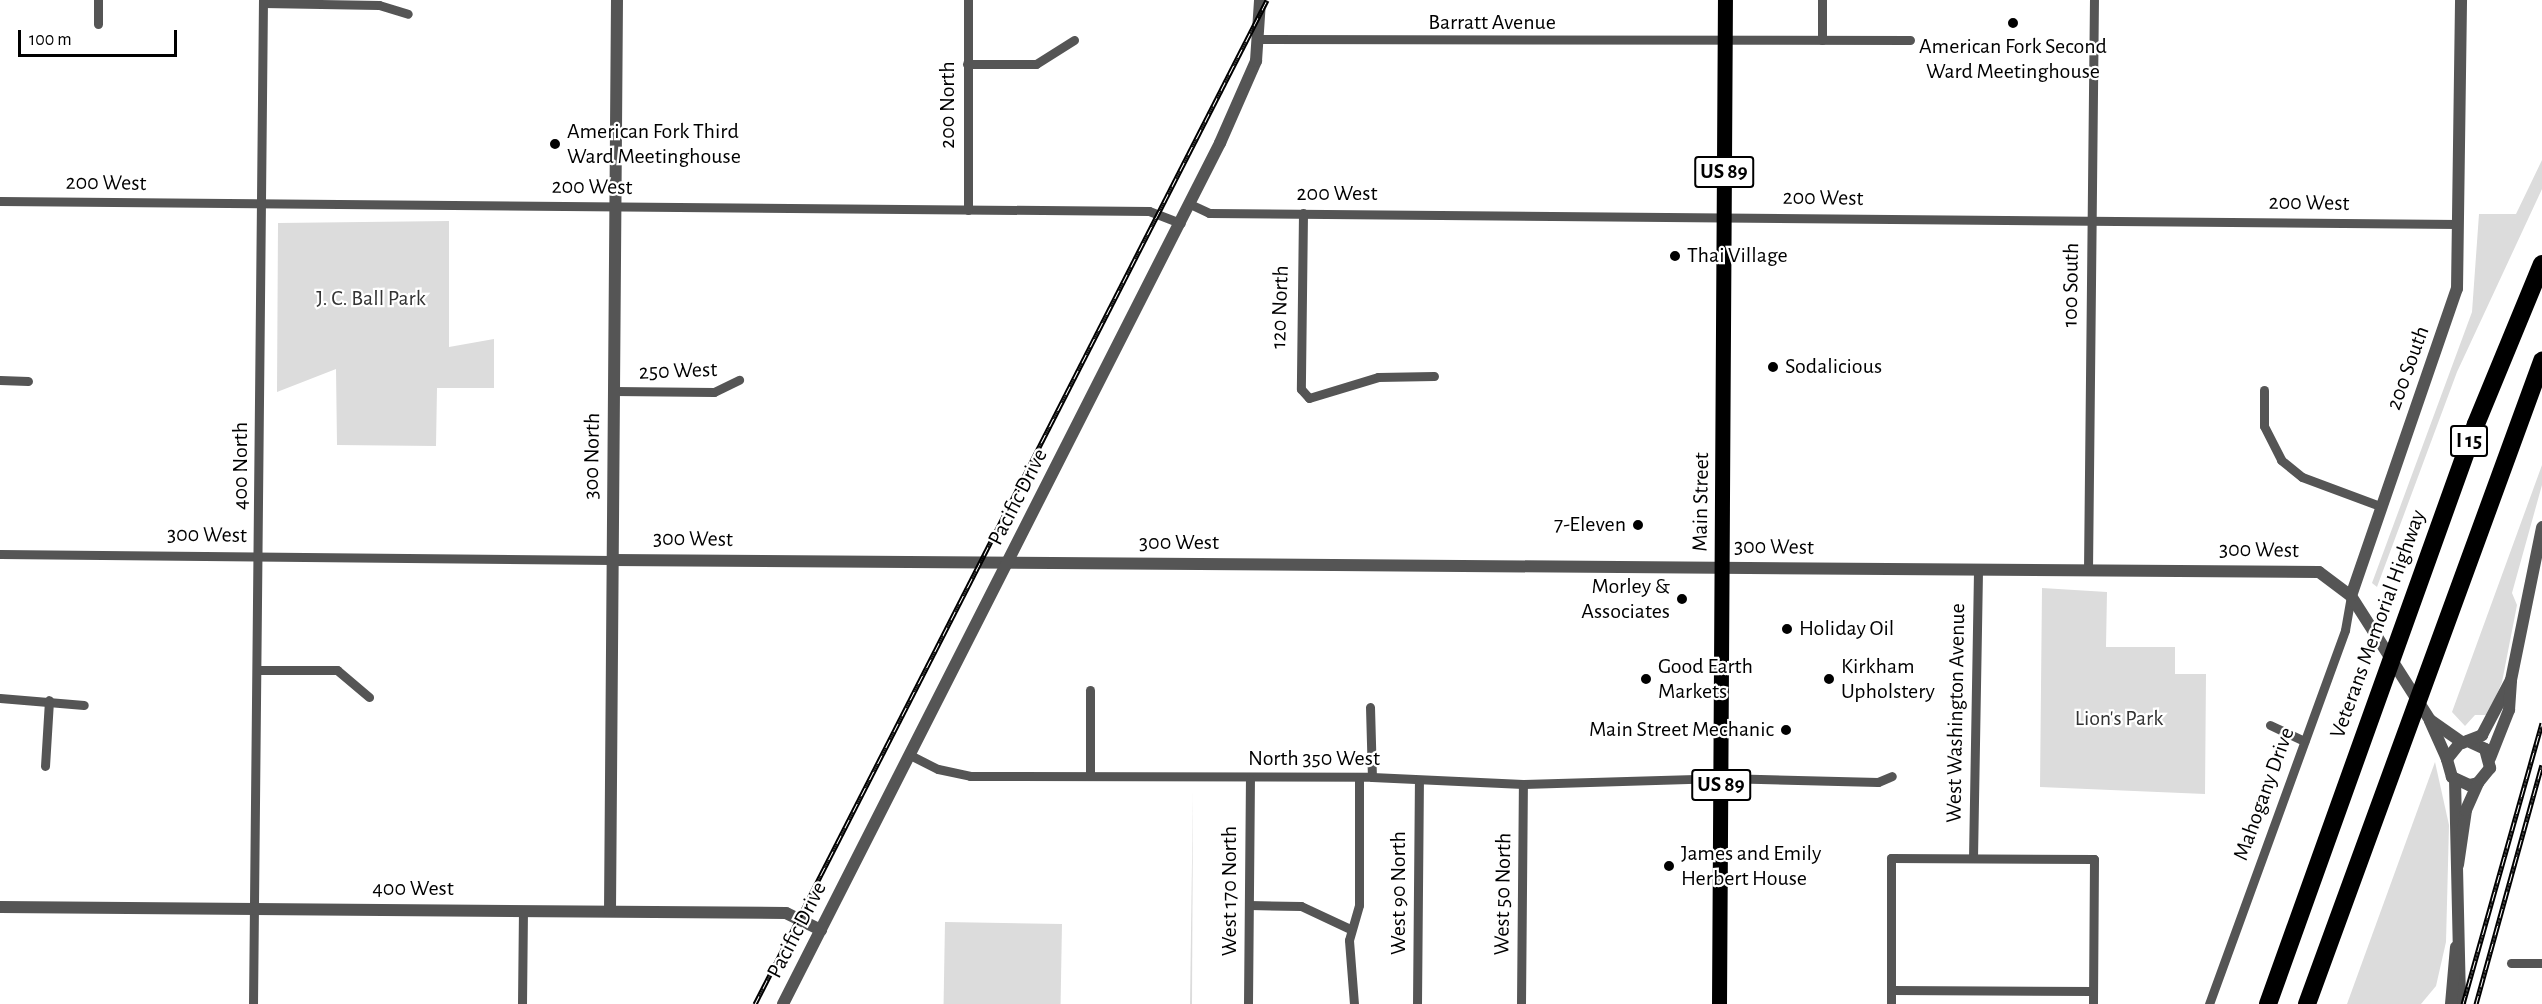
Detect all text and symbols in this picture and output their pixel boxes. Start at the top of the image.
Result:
street label: Barratt Avenue [1428,10,1556,36]
marker: American Fork Second Ward Meetinghouse [2006,16,2020,30]
scale bar [21,18,180,56]
text: 100 m [29,31,72,49]
place label: American Fork Second Ward Meetinghouse [1919,33,2107,84]
street label: 200 North [935,61,961,149]
place label: American Fork Third Ward Meetinghouse [567,118,741,170]
marker: American Fork Third Ward Meetinghouse [548,137,562,151]
road number: US 89 [1694,154,1754,190]
street label: 200 West [65,169,147,197]
street label: 200 West [551,173,633,201]
street label: 200 West [1297,181,1377,207]
street label: 200 West [1782,184,1864,212]
street label: 200 West [2268,189,2350,217]
street label: 100 South [2057,242,2085,328]
place label: Thai Village [1687,243,1788,269]
marker: Thai Village [1668,249,1682,263]
street label: 120 North [1265,265,1295,349]
park label: J. C. Ball Park [316,286,426,312]
street label: 200 South [2381,322,2435,414]
place label: Sodalicious [1785,354,1882,380]
street label: 250 West [638,356,718,386]
marker: Sodalicious [1766,360,1780,374]
street label: 300 North [578,412,606,500]
street label: 400 North [228,422,254,510]
road number: I 15 [2450,423,2488,459]
street label: Pacific Drive [982,444,1054,550]
street label: Main Street [1687,452,1715,552]
street label: Veterans Memorial Highway [2324,506,2432,742]
place label: 7-Eleven [1554,512,1626,538]
marker: 7-Eleven [1631,518,1645,532]
street label: 300 West [167,521,247,549]
street label: 300 West [653,525,733,553]
street label: 300 West [1139,530,1219,556]
street label: 300 West [1734,533,1814,561]
street label: 300 West [2219,536,2299,564]
place label: Morley & Associates [1581,573,1670,624]
marker: Morley & Associates [1675,592,1689,606]
street label: West Washington Avenue [1941,603,1971,823]
place label: Holiday Oil [1799,616,1894,642]
marker: Holiday Oil [1780,622,1794,636]
place label: Good Earth Markets [1658,653,1753,704]
place label: Kirkham Upholstery [1841,653,1935,704]
marker: Good Earth Markets [1639,672,1653,686]
marker: Kirkham Upholstery [1822,672,1836,686]
park label: Lion's Park [2075,706,2163,732]
place label: Main Street Mechanic [1589,717,1774,743]
marker: Main Street Mechanic [1779,723,1793,737]
street label: Mahogany Drive [2228,724,2300,864]
street label: North 350 West [1248,746,1380,772]
road number: US 89 [1691,767,1751,803]
street label: West 170 North [1217,826,1243,956]
street label: West 90 North [1386,831,1412,955]
street label: West 50 North [1489,832,1517,956]
place label: James and Emily Herbert House [1681,840,1821,891]
marker: James and Emily Herbert House [1662,859,1676,873]
street label: 400 West [372,876,454,902]
street label: Pacific Drive [761,877,833,983]

